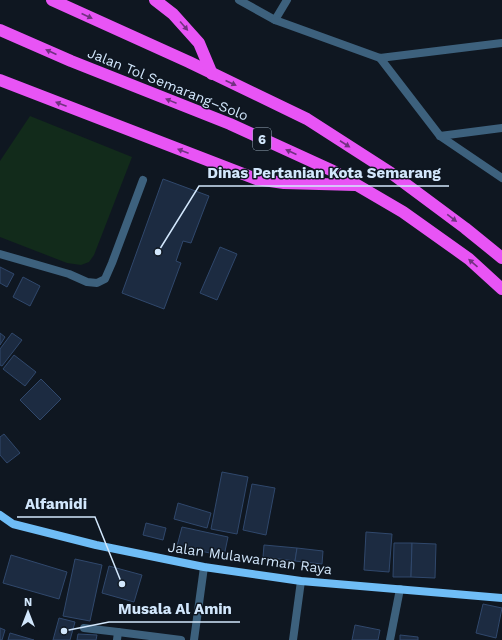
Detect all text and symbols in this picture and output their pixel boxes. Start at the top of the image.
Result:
one-way arrow [82,13,93,19]
one-way arrow [179,21,189,31]
street label: Jalan Tol Semarang–Solo [85,44,251,124]
one-way arrow [45,49,56,55]
one-way arrow [225,80,236,86]
one-way arrow [165,97,177,103]
one-way arrow [55,101,67,107]
road number: 6 [253,128,271,150]
one-way arrow [339,140,351,147]
one-way arrow [176,147,188,153]
one-way arrow [285,149,296,155]
callout: Dinas Pertanian Kota Semarang [199,159,449,186]
text: Dinas Pertanian Kota Semarang [207,164,441,182]
one-way arrow [446,214,457,222]
one-way arrow [468,258,478,267]
callout: Alfamidi [17,490,95,517]
text: Alfamidi [25,495,87,513]
street label: Jalan Mulawarman Raya [167,539,333,577]
north arrow [8,592,48,632]
callout: Musala Al Amin [109,595,240,622]
text: N [24,596,32,609]
text: Musala Al Amin [118,600,232,618]

